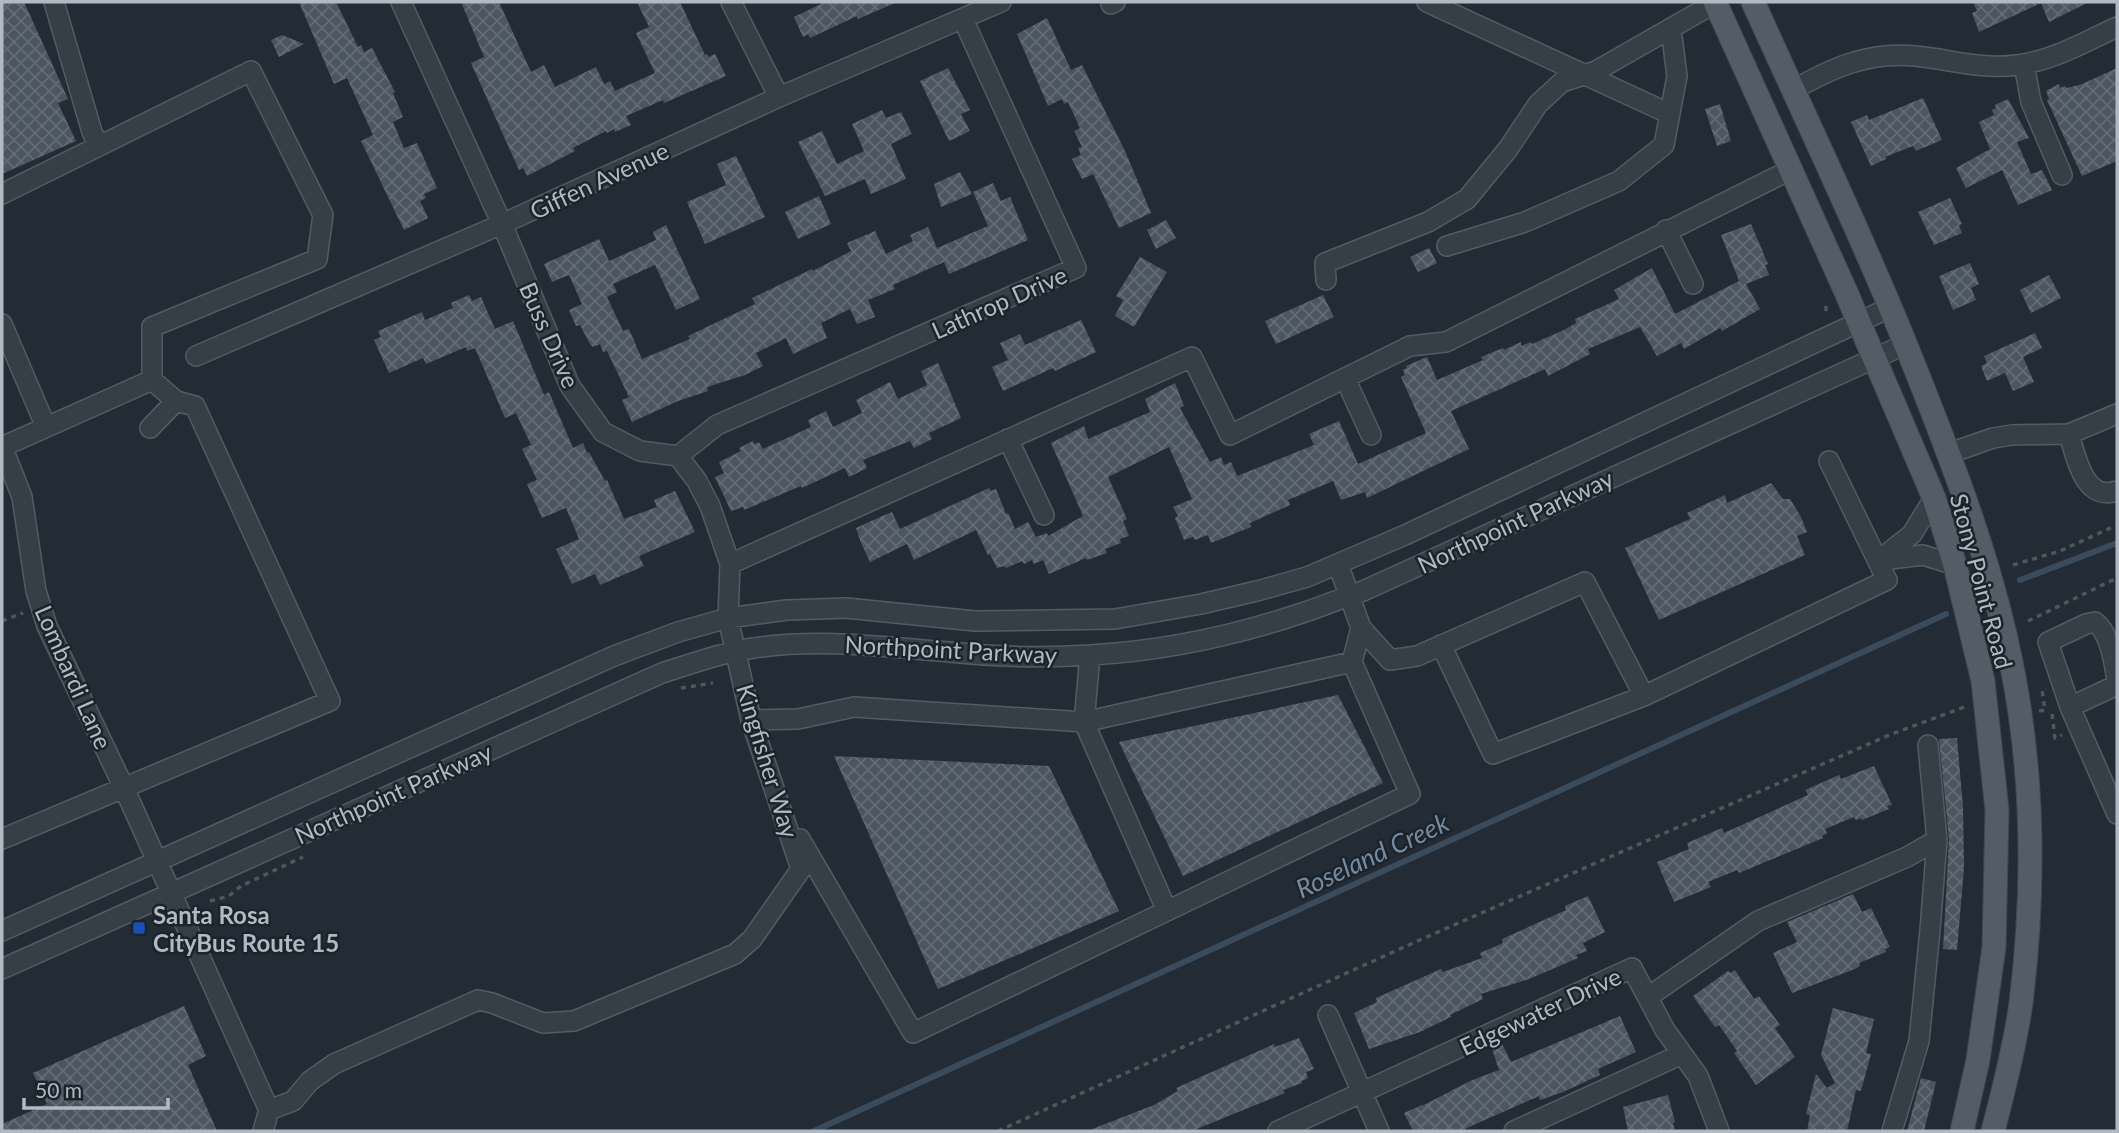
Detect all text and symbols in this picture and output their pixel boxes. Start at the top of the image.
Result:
street label: Giffen Avenue [525,135,673,225]
street label: Lathrop Drive [927,259,1071,345]
street label: Buss Drive [514,278,586,392]
street label: Northpoint Parkway [1412,463,1618,579]
street label: Stony Point Road [1945,490,2019,672]
street label: Lombardi Lane [29,601,119,753]
street label: Northpoint Parkway [844,629,1059,669]
street label: Kingfisher Way [731,681,805,842]
street label: Northpoint Parkway [290,736,497,850]
water label: Roseland Creek [1290,805,1454,904]
place label: Santa Rosa CityBus Route 15 [153,900,339,957]
marker: Santa Rosa CityBus Route 15 [131,920,147,936]
street label: Edgewater Drive [1455,961,1625,1061]
scale bar [24,1066,168,1110]
text: 50 m [35,1077,82,1102]

